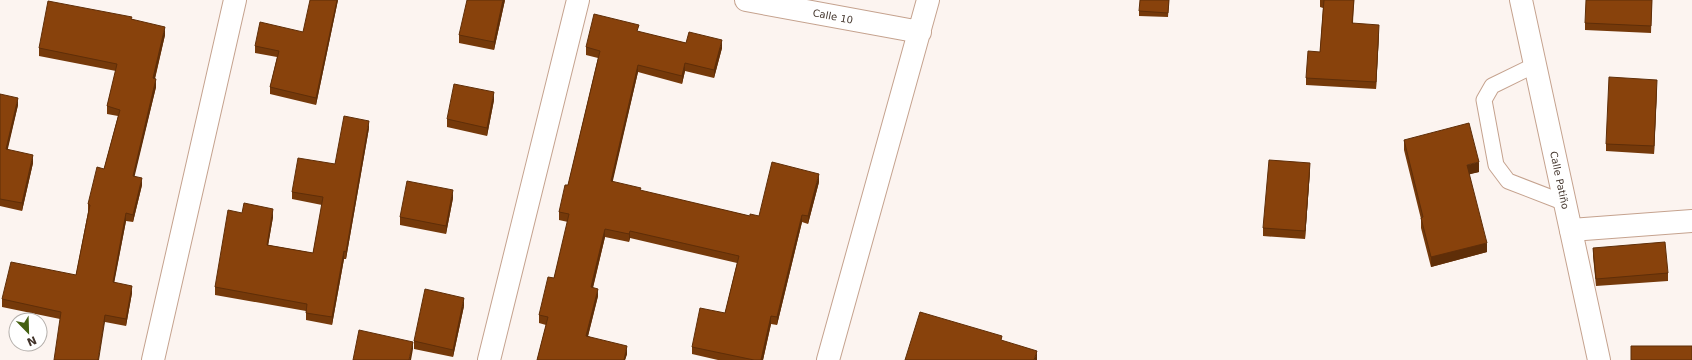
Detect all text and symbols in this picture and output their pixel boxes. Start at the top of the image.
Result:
street label: Calle 10 [812,7,854,26]
street label: Calle Patiño [1548,150,1571,210]
north arrow [8,312,48,352]
text: N [25,333,38,349]

